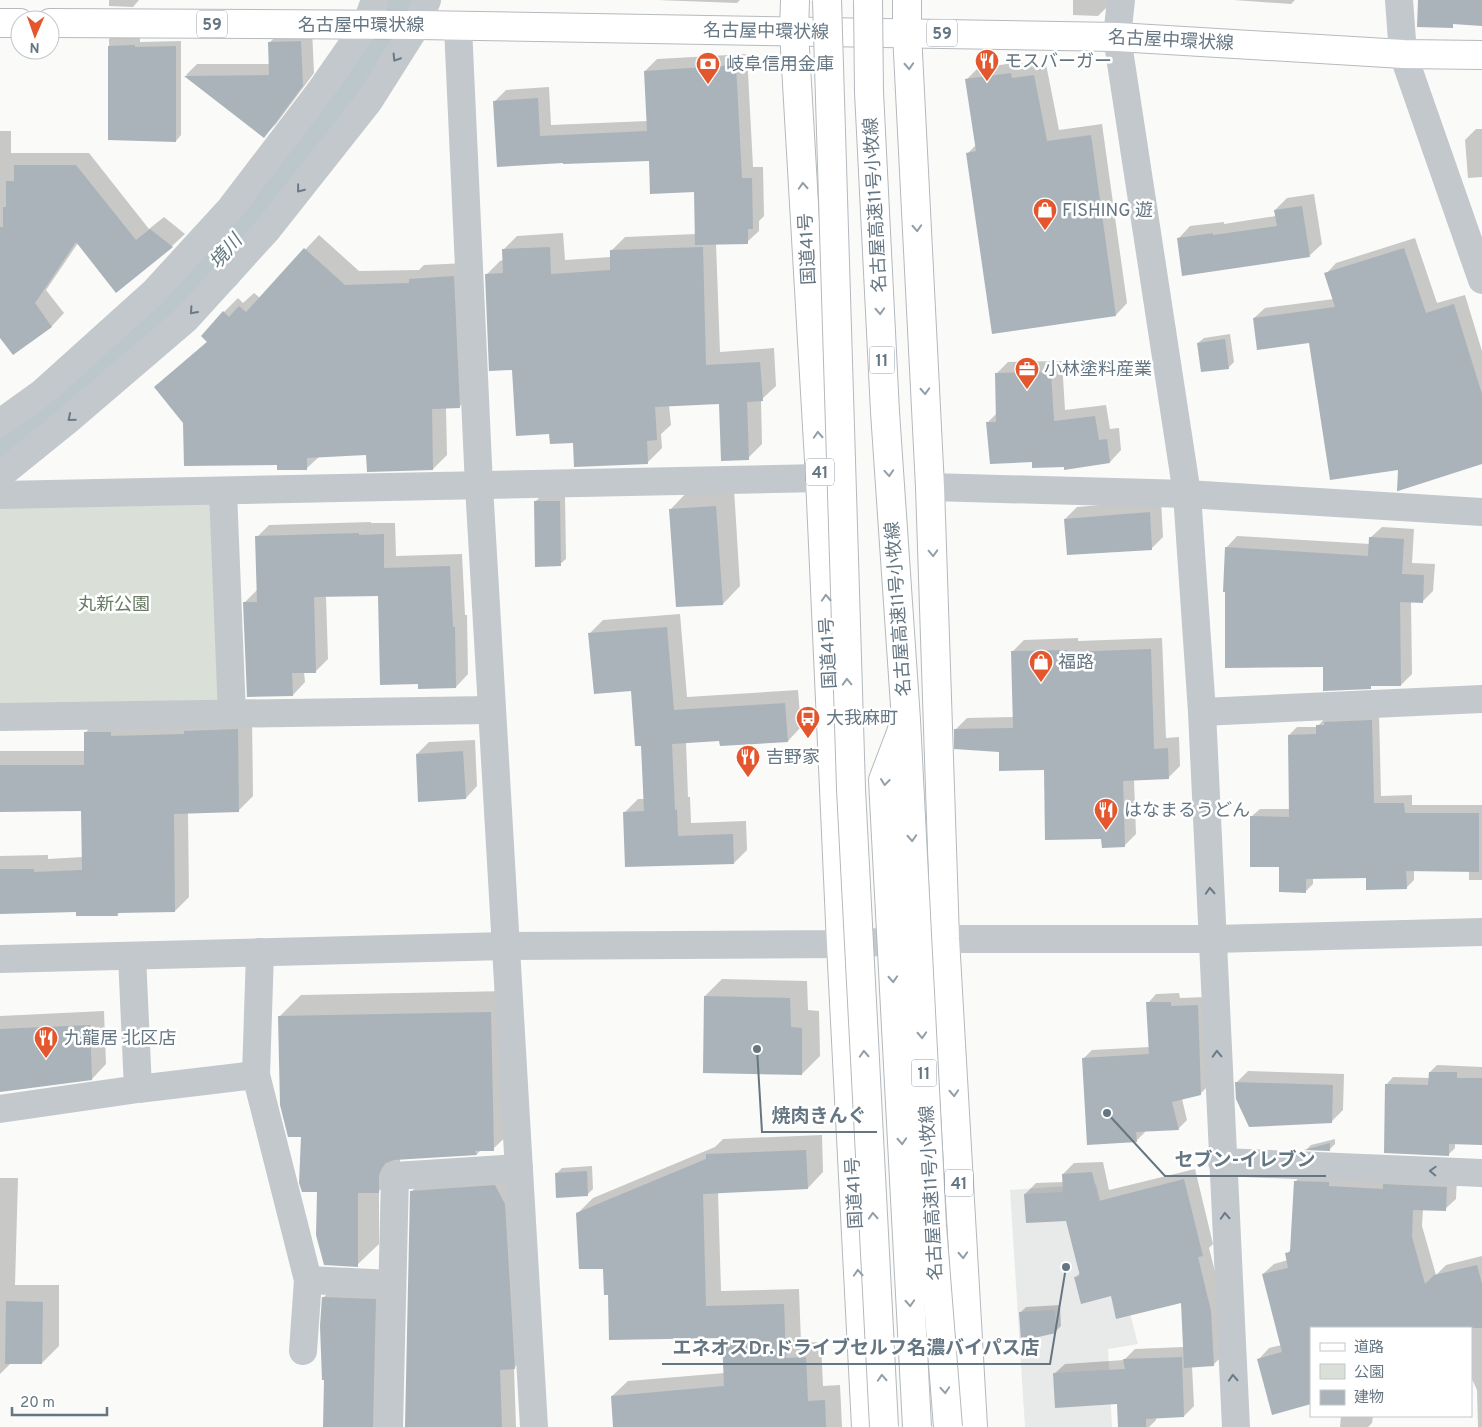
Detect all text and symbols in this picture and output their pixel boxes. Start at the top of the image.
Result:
north arrow [10,10,60,60]
road number: 59 [197,10,227,38]
street label: 名古屋中環状線 [298,15,424,38]
road number: 59 [927,19,957,46]
street label: 名古屋中環状線 [703,20,829,45]
street label: 名古屋中環状線 [1107,27,1234,56]
text: N [29,38,40,55]
restaurant icon: モスバーガー [974,48,1000,82]
bank icon: 岐阜信用金庫 [695,51,721,85]
place label: モスバーガー [1004,51,1112,74]
one-way arrow [393,53,403,62]
place label: 岐阜信用金庫 [726,54,834,77]
one-way arrow [903,62,914,70]
street label: 名古屋高速11号小牧線 [860,117,893,293]
one-way arrow [798,182,809,190]
one-way arrow [297,183,305,192]
shop icon: FISHING 遊 [1032,197,1058,231]
place label: FISHING 遊 [1062,200,1153,223]
street label: 国道41号 [795,212,822,285]
one-way arrow [912,225,922,233]
water label: 境川 [205,229,249,275]
one-way arrow [190,306,199,315]
one-way arrow [874,307,885,315]
road number: 11 [870,346,894,374]
office icon: 小林塗料産業 [1014,356,1040,390]
place label: 小林塗料産業 [1044,359,1152,382]
one-way arrow [920,387,931,395]
one-way arrow [67,412,76,421]
one-way arrow [812,431,823,439]
road number: 41 [806,458,834,486]
one-way arrow [883,470,894,478]
street label: 名古屋高速11号小牧線 [882,521,917,697]
one-way arrow [927,549,938,557]
one-way arrow [820,593,831,601]
park label: 丸新公園 [78,594,150,617]
street label: 国道41号 [816,616,843,689]
shop icon: 福路 [1028,649,1054,683]
place label: 福路 [1058,652,1094,675]
one-way arrow [842,677,853,685]
bus stop icon: 大我麻町 [795,705,821,739]
place label: 大我麻町 [826,708,898,731]
restaurant icon: 吉野家 [735,744,761,778]
place label: 吉野家 [766,747,820,770]
one-way arrow [880,777,890,786]
restaurant icon: はなまるうどん [1093,797,1119,831]
place label: はなまるうどん [1124,800,1250,823]
one-way arrow [907,834,917,842]
one-way arrow [1205,887,1216,895]
one-way arrow [888,975,899,983]
restaurant icon: 九龍居 北区店 [33,1025,59,1059]
place label: 九龍居 北区店 [64,1028,176,1051]
one-way arrow [917,1032,928,1040]
one-way arrow [1212,1049,1223,1057]
one-way arrow [859,1050,870,1058]
road number: 11 [912,1060,936,1086]
one-way arrow [948,1089,959,1097]
callout: 焼肉きんぐ [762,1098,877,1132]
text: 焼肉きんぐ [771,1105,867,1129]
street label: 名古屋高速11号小牧線 [916,1105,949,1281]
one-way arrow [896,1137,907,1145]
callout: セブン-イレブン [1165,1142,1326,1176]
text: セブン-イレブン [1175,1149,1315,1173]
street label: 国道41号 [842,1156,869,1229]
one-way arrow [1429,1166,1437,1176]
road number: 41 [945,1170,973,1196]
one-way arrow [867,1212,878,1220]
one-way arrow [1219,1212,1230,1220]
one-way arrow [958,1251,969,1259]
one-way arrow [853,1269,864,1277]
one-way arrow [905,1300,916,1308]
legend [1310,1327,1472,1417]
callout: エネオスDr.ドライブセルフ名濃バイパス店 [662,1330,1050,1364]
text: エネオスDr.ドライブセルフ名濃バイパス店 [672,1337,1040,1361]
text: 道路 [1354,1339,1384,1358]
text: 公園 [1354,1364,1384,1383]
one-way arrow [876,1374,887,1382]
one-way arrow [1228,1374,1239,1382]
scale bar [12,1384,108,1416]
one-way arrow [939,1386,950,1394]
text: 建物 [1354,1389,1384,1408]
text: 20 m [20,1394,55,1413]

